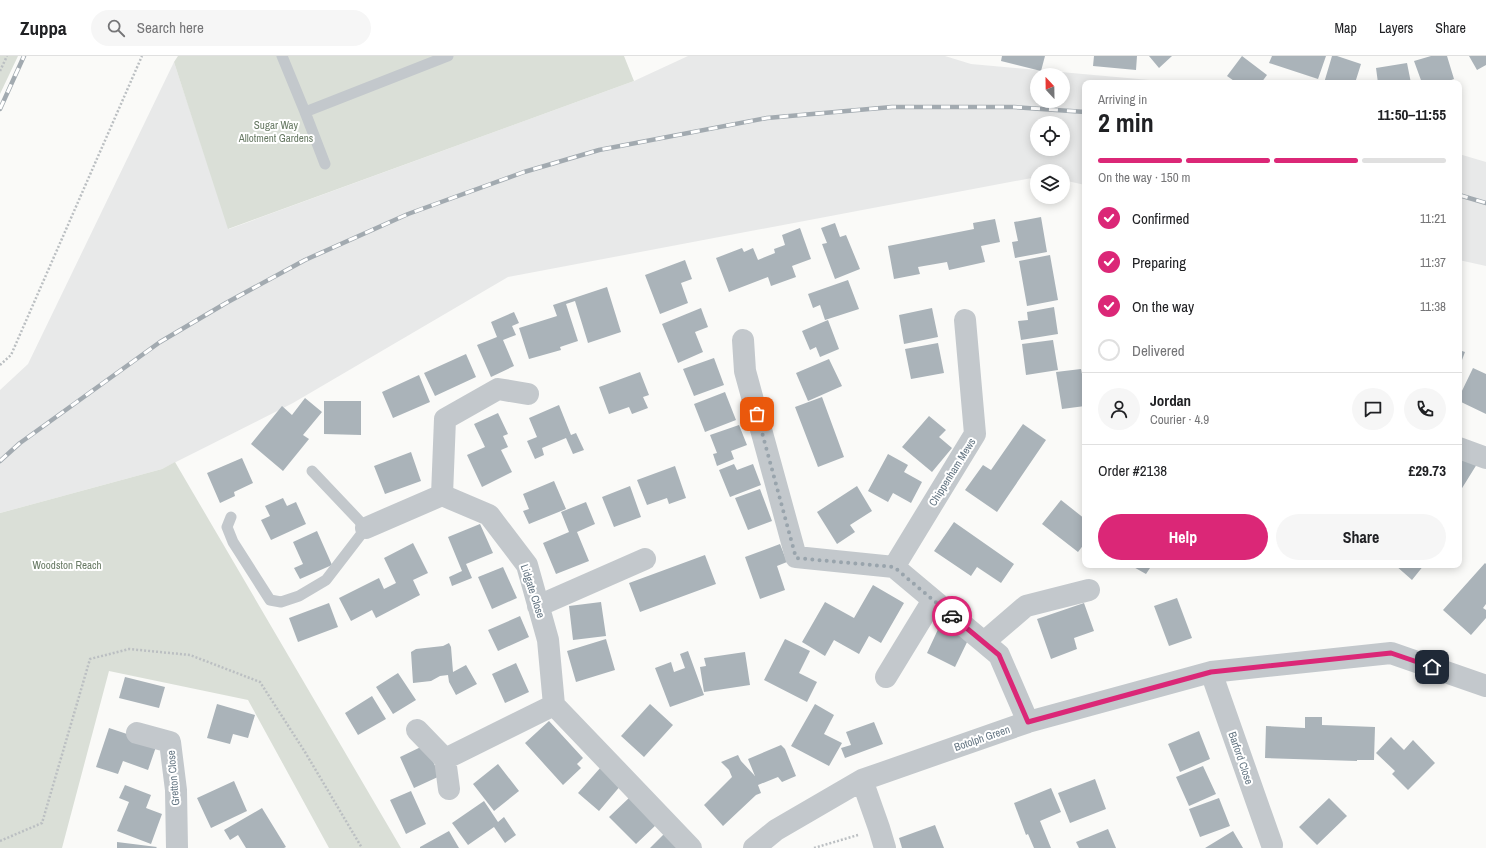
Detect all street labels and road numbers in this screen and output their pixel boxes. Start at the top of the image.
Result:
street label: Chippenham Mews [925,435,979,509]
street label: Lidgate Close [518,562,548,620]
street label: Botolph Green [952,722,1012,754]
street label: Barford Close [1225,730,1257,786]
street label: Gretton Close [164,750,182,806]

